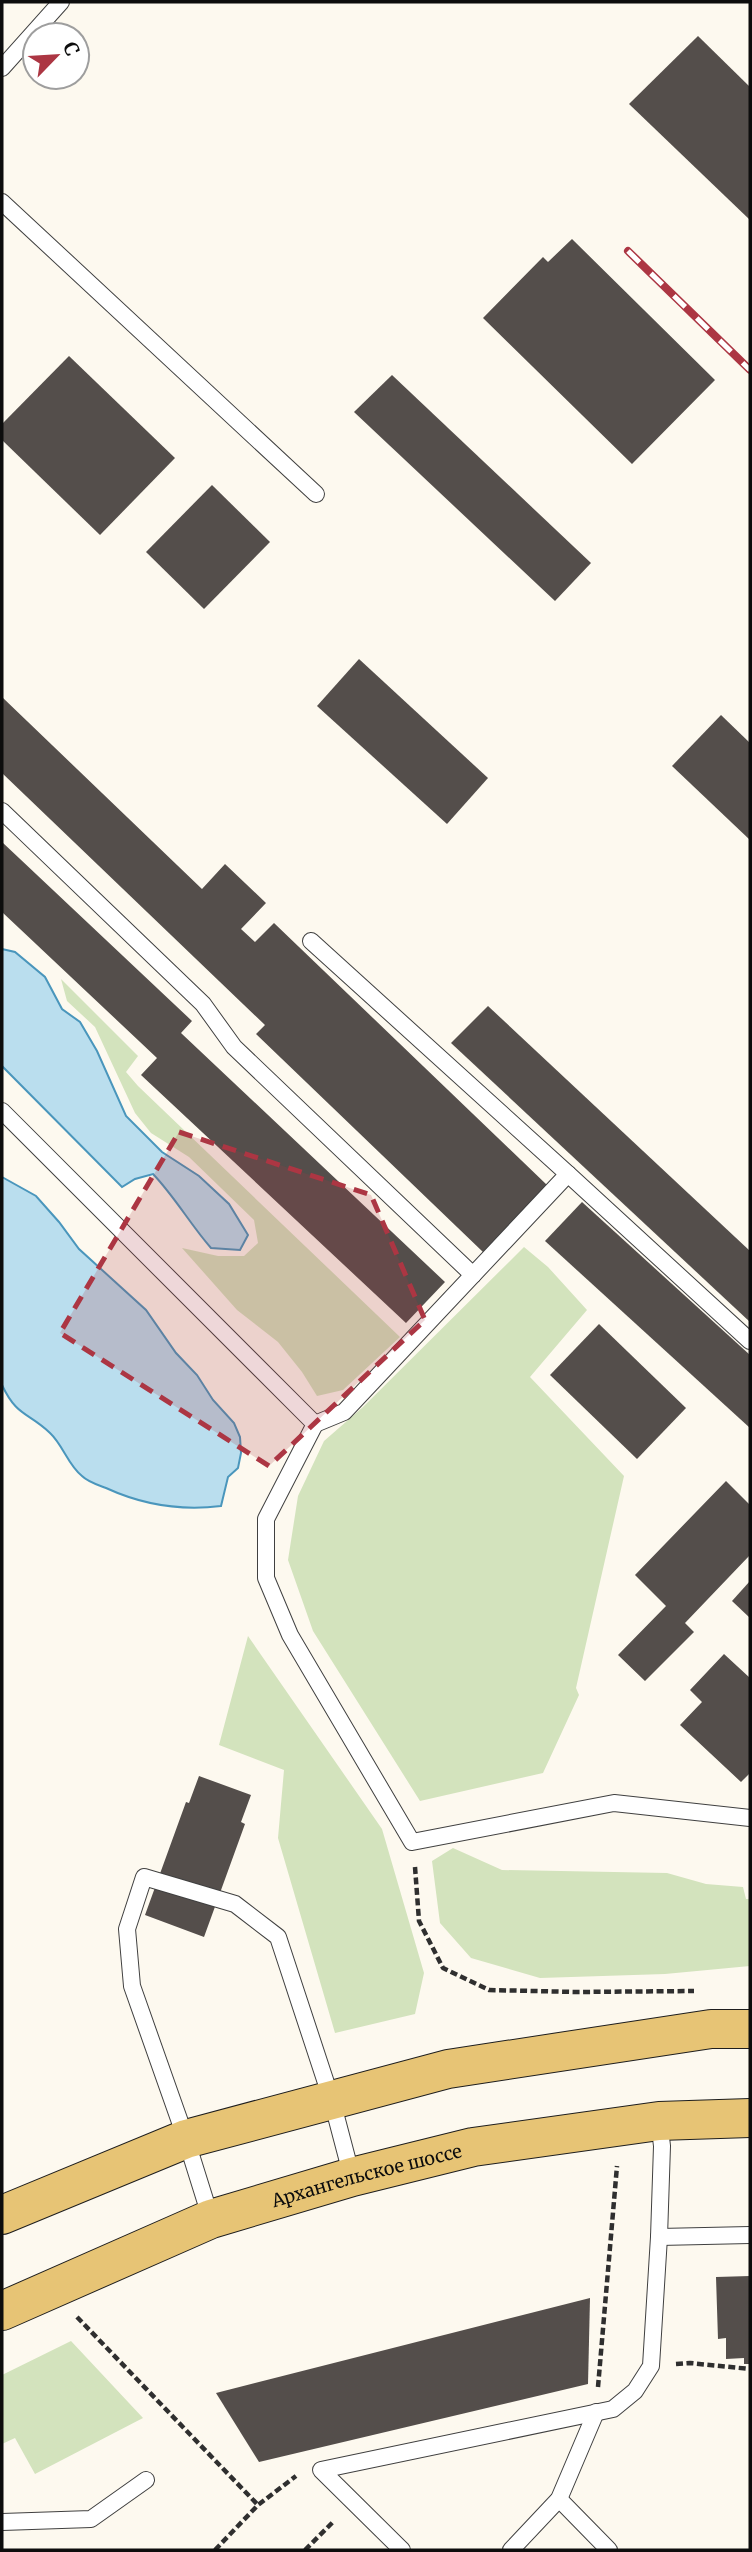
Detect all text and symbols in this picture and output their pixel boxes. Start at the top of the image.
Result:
north arrow [21,21,91,91]
text: С [58,38,85,60]
street label: Архангельское шоссе [268,2139,464,2212]

